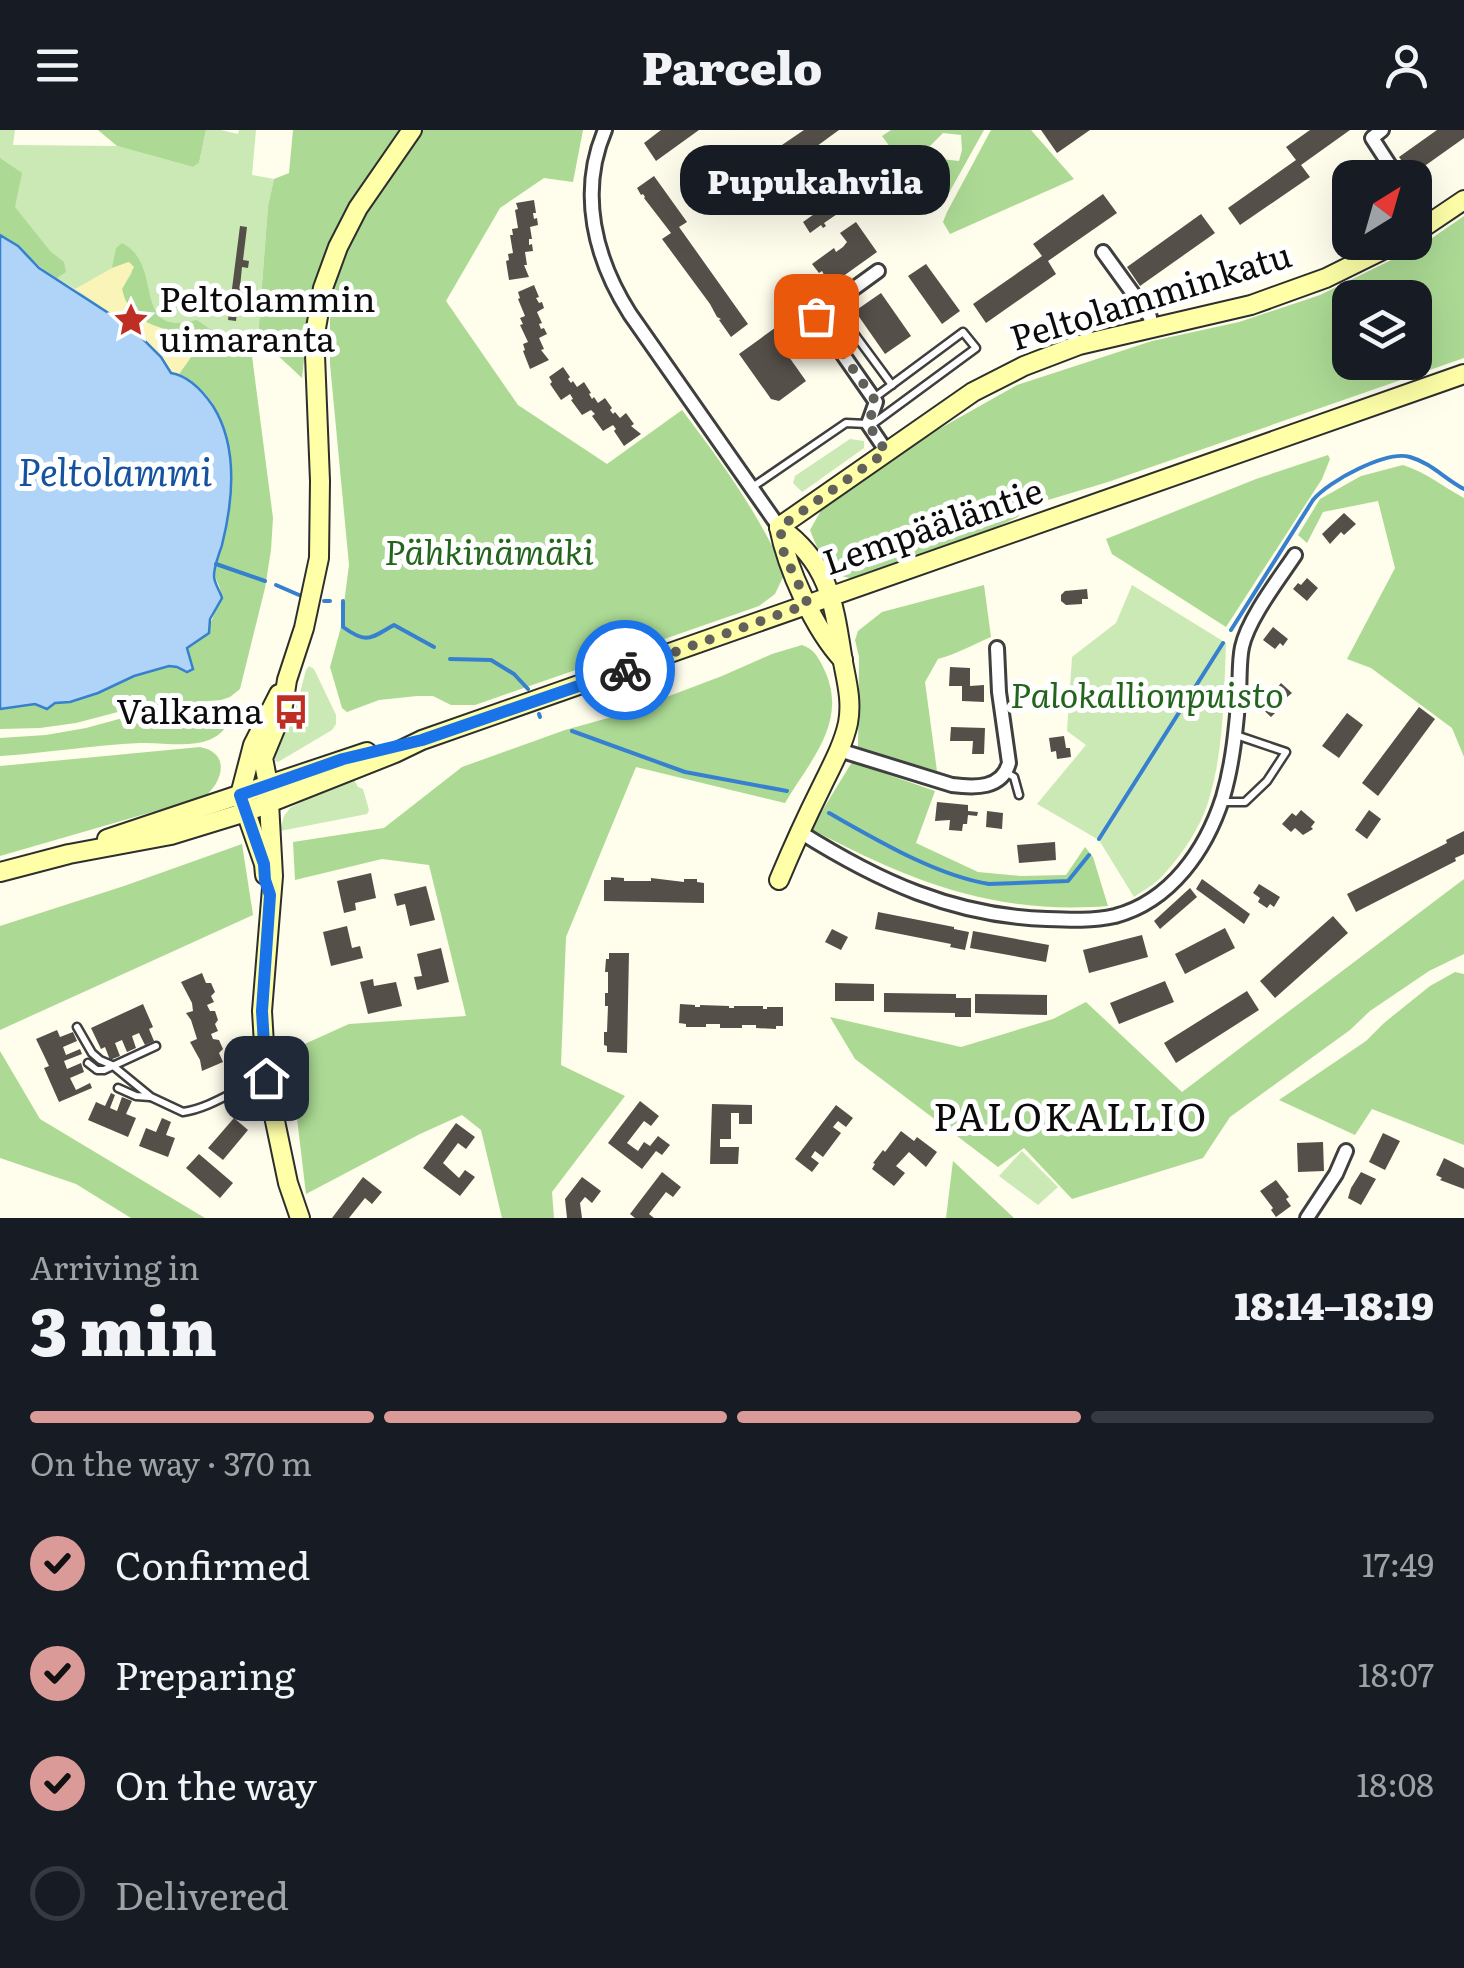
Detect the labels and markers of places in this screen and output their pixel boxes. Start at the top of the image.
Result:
callout: Pupukahvila [681,146,951,216]
place label: Peltolammin uimaranta [159,271,376,363]
pin [774,274,859,359]
place icon: Peltolammin uimaranta [112,301,150,339]
place label: Valkama [116,683,263,735]
bus stop icon: Valkama [272,693,310,731]
pin [224,1036,309,1121]

